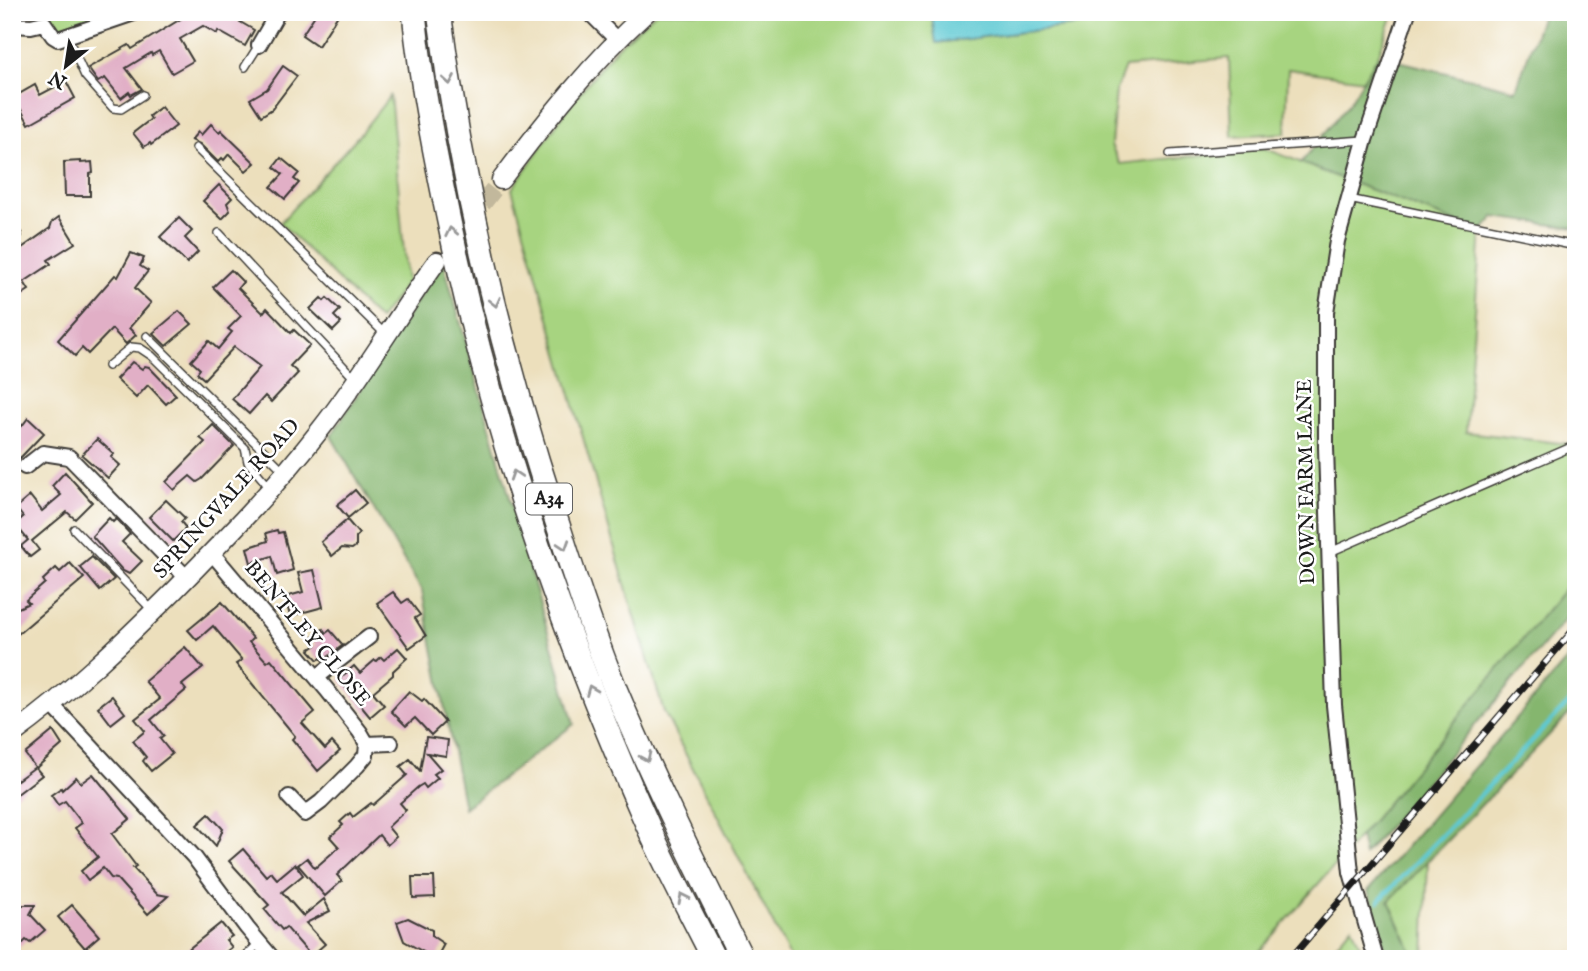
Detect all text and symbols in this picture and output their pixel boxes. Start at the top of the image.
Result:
north arrow [32,32,102,102]
text: N [45,64,72,94]
one-way arrow [441,74,456,86]
one-way arrow [445,226,460,238]
one-way arrow [487,296,501,308]
street label: DOWN FARM LANE [1292,379,1322,585]
street label: SPRINGVALE ROAD [148,413,306,585]
one-way arrow [509,470,523,482]
road number: A34 [526,484,572,514]
one-way arrow [556,538,570,550]
street label: BENTLEY CLOSE [238,555,376,713]
one-way arrow [585,684,599,696]
one-way arrow [638,750,652,762]
one-way arrow [678,893,692,905]

